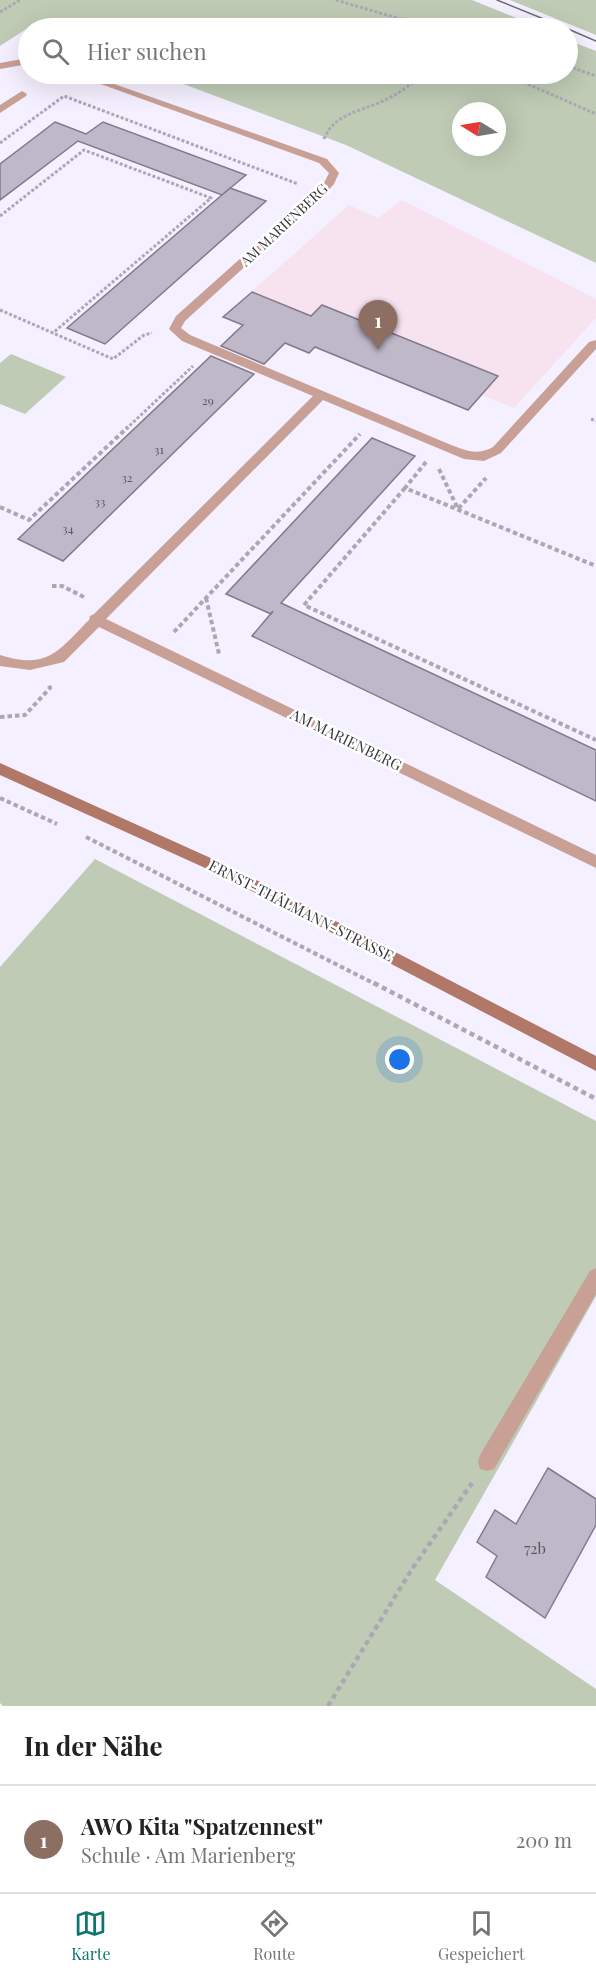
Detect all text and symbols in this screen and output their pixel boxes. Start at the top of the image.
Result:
search box [18,18,578,84]
icon: search [39,35,72,68]
text: Hier suchen [87,36,207,66]
north arrow [452,102,506,156]
street label: AM MARIENBERG [235,179,332,271]
pin: 1 [358,300,398,350]
house number: 29 [202,392,214,408]
house number: 31 [154,441,164,457]
house number: 32 [121,469,133,485]
house number: 33 [95,493,105,509]
house number: 34 [62,520,74,536]
street label: AM MARIENBERG [287,703,406,775]
street label: ERNST-THÄLMANN-STRASSE [206,855,397,965]
your location [385,1045,414,1074]
house number: 72b [524,1538,546,1558]
text: In der Nähe [24,1728,163,1763]
text: AWO Kita "Spatzennest" [81,1811,323,1841]
text: 1 [40,1826,47,1853]
text: 200 m [516,1826,572,1853]
text: Schule · Am Marienberg [81,1841,295,1868]
tab: Karte [71,1907,111,1964]
tab: Route [253,1907,295,1964]
tab: Gespeichert [438,1907,525,1964]

